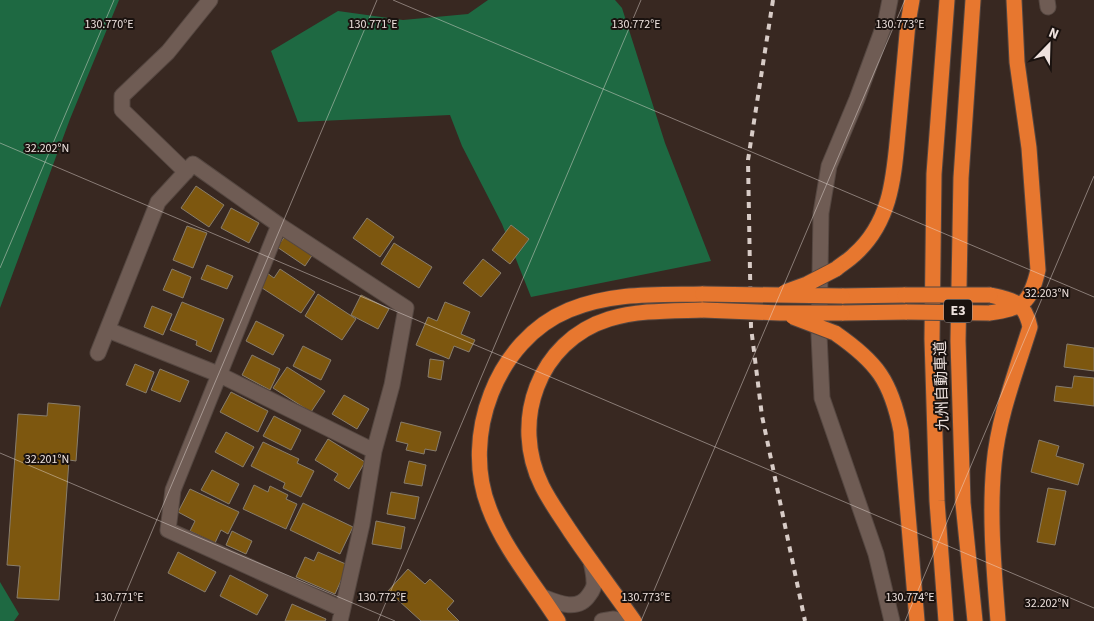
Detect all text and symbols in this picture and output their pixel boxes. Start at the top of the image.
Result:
text: 130.770°E [84,16,134,33]
text: 130.771°E [348,16,398,33]
text: 130.772°E [611,16,661,33]
text: 130.773°E [875,16,925,33]
north arrow [1024,20,1074,70]
text: N [1045,23,1062,45]
text: 32.202°N [25,140,69,157]
text: 32.203°N [1025,285,1069,302]
road number: E3 [944,300,972,322]
street label: 九州自動車道 [930,341,954,431]
text: 32.201°N [25,451,69,468]
text: 130.771°E [94,589,144,606]
text: 130.772°E [357,589,407,606]
text: 130.773°E [621,589,671,606]
text: 130.774°E [885,589,935,606]
text: 32.202°N [1025,595,1069,612]

